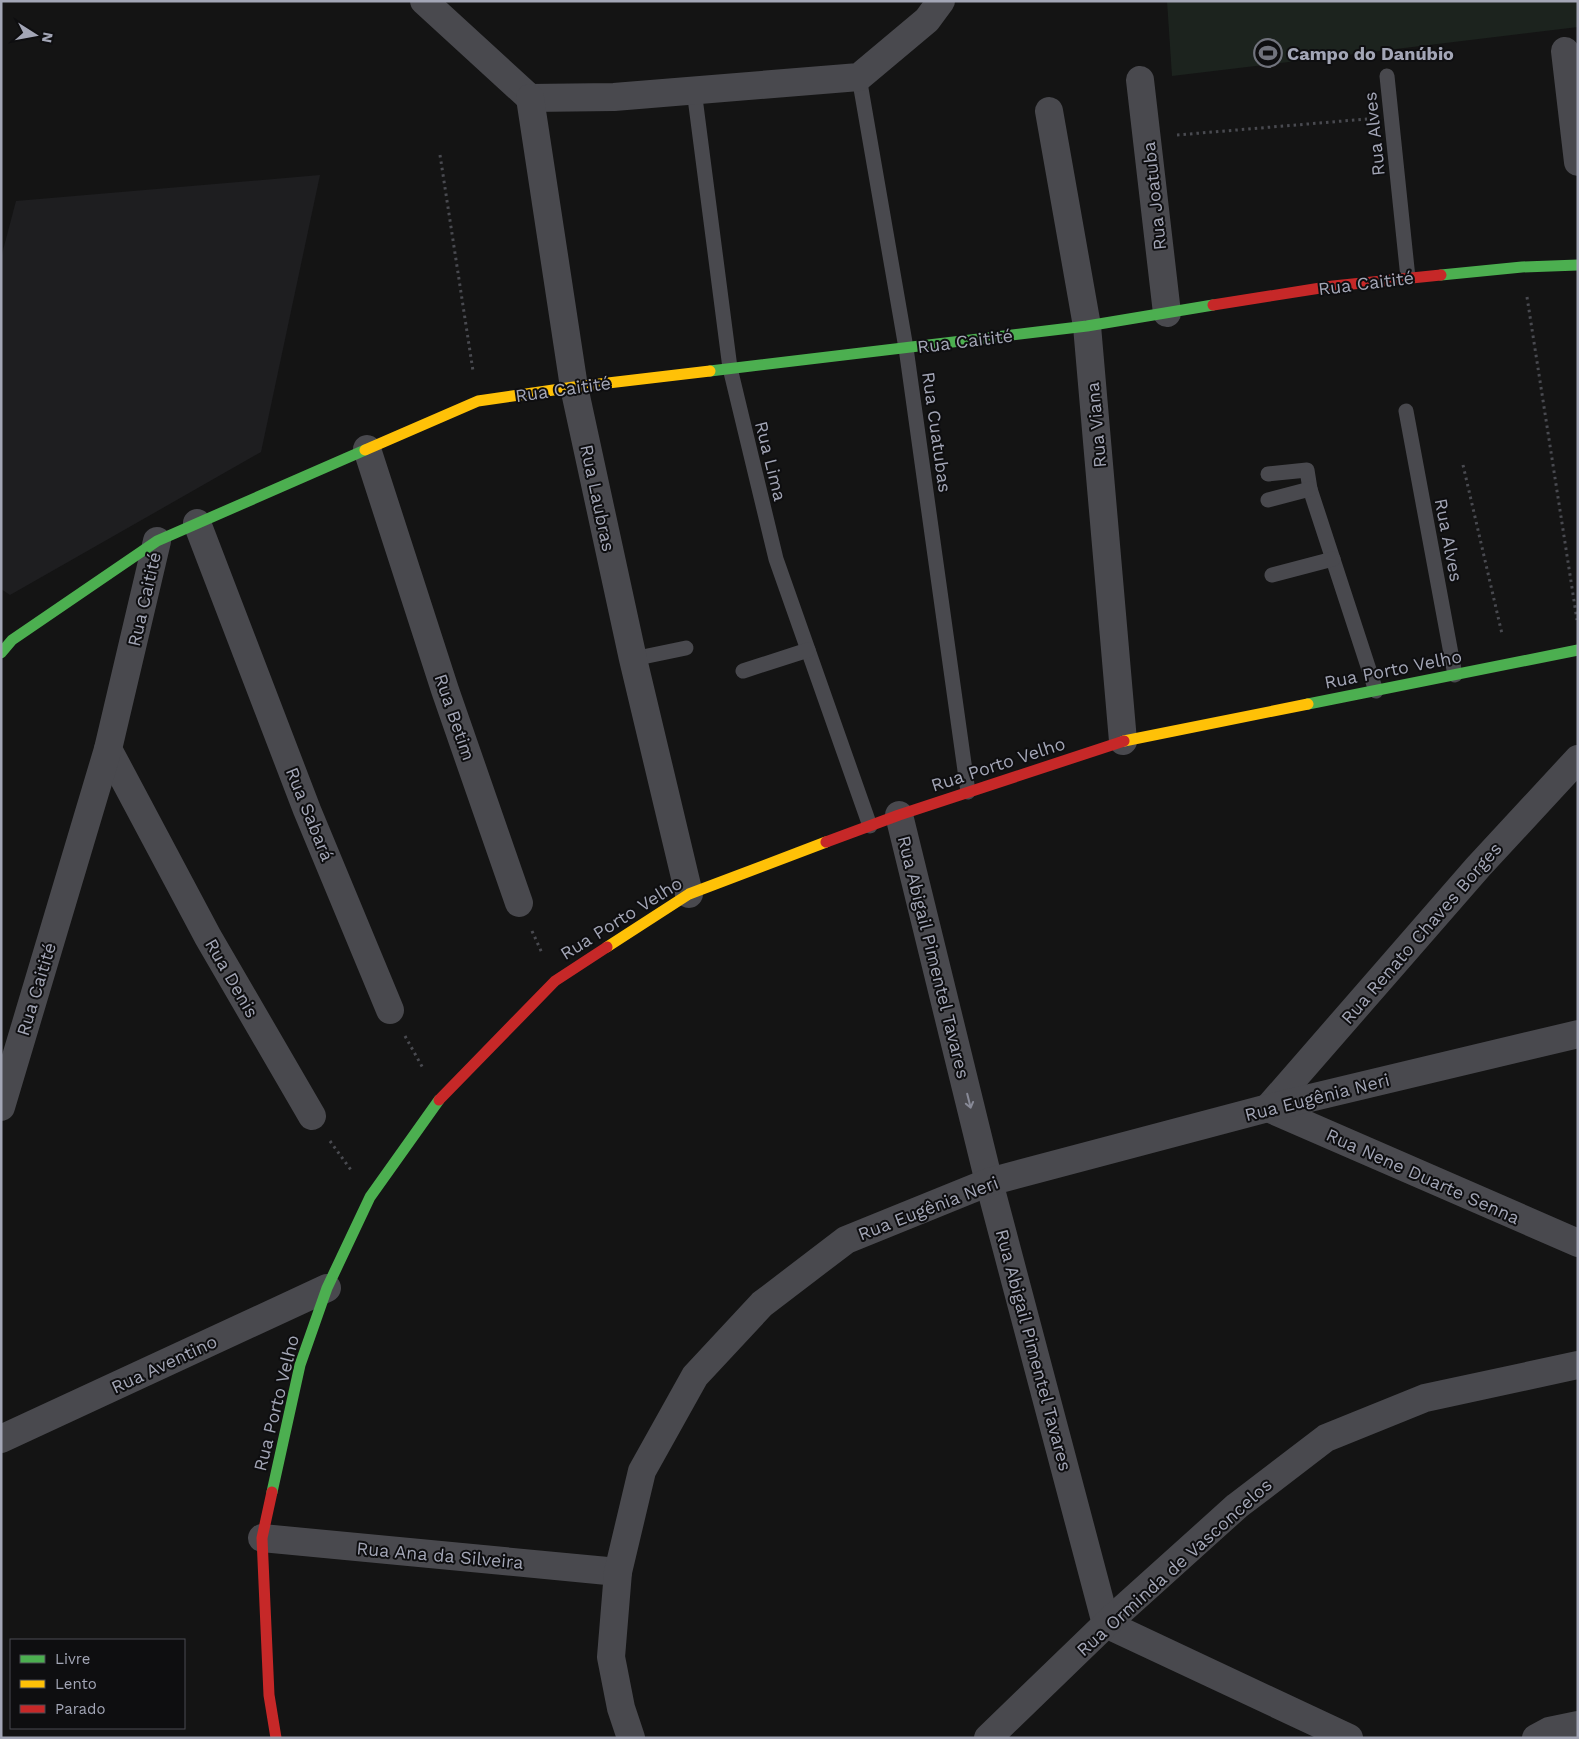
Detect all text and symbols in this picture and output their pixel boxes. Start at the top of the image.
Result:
north arrow [10,10,60,60]
text: N [39,31,57,44]
sports icon: Campo do Danúbio [1253,38,1283,68]
place label: Campo do Danúbio [1287,43,1454,64]
street label: Rua Alves [1359,91,1389,177]
street label: Rua Joatuba [1138,141,1170,251]
street label: Rua Caitité [1317,267,1415,299]
street label: Rua Caitité [916,325,1014,357]
street label: Rua Cuatubas [918,370,956,494]
street label: Rua Caitité [514,372,612,406]
street label: Rua Viana [1082,381,1110,469]
street label: Rua Lima [751,419,791,503]
street label: Rua Laubras [576,443,620,553]
street label: Rua Alves [1431,497,1467,583]
street label: Rua Caitité [123,550,165,648]
street label: Rua Porto Velho [1322,645,1464,693]
street label: Rua Betim [430,671,480,763]
street label: Rua Porto Velho [928,732,1068,796]
street label: Rua Sabará [282,764,338,864]
street label: Rua Abigail Pimentel Tavares [894,833,974,1081]
street label: Rua Renato Chaves Borges [1336,838,1506,1028]
street label: Rua Porto Velho [556,872,686,964]
street label: Rua Denis [201,935,263,1021]
street label: Rua Caitité [12,940,60,1038]
street label: Rua Eugênia Neri [1242,1069,1392,1125]
one-way arrow [965,1092,974,1108]
street label: Rua Nene Duarte Senna [1323,1124,1523,1228]
street label: Rua Eugênia Neri [855,1172,1001,1244]
street label: Rua Abigail Pimentel Tavares [992,1227,1076,1473]
street label: Rua Aventino [108,1330,220,1398]
street label: Rua Porto Velho [249,1333,303,1473]
street label: Rua Orminda de Vasconcelos [1072,1474,1276,1660]
street label: Rua Ana da Silveira [356,1537,524,1573]
legend [10,1639,185,1729]
text: Livre [55,1650,90,1668]
text: Lento [55,1675,97,1693]
text: Parado [55,1700,105,1718]

